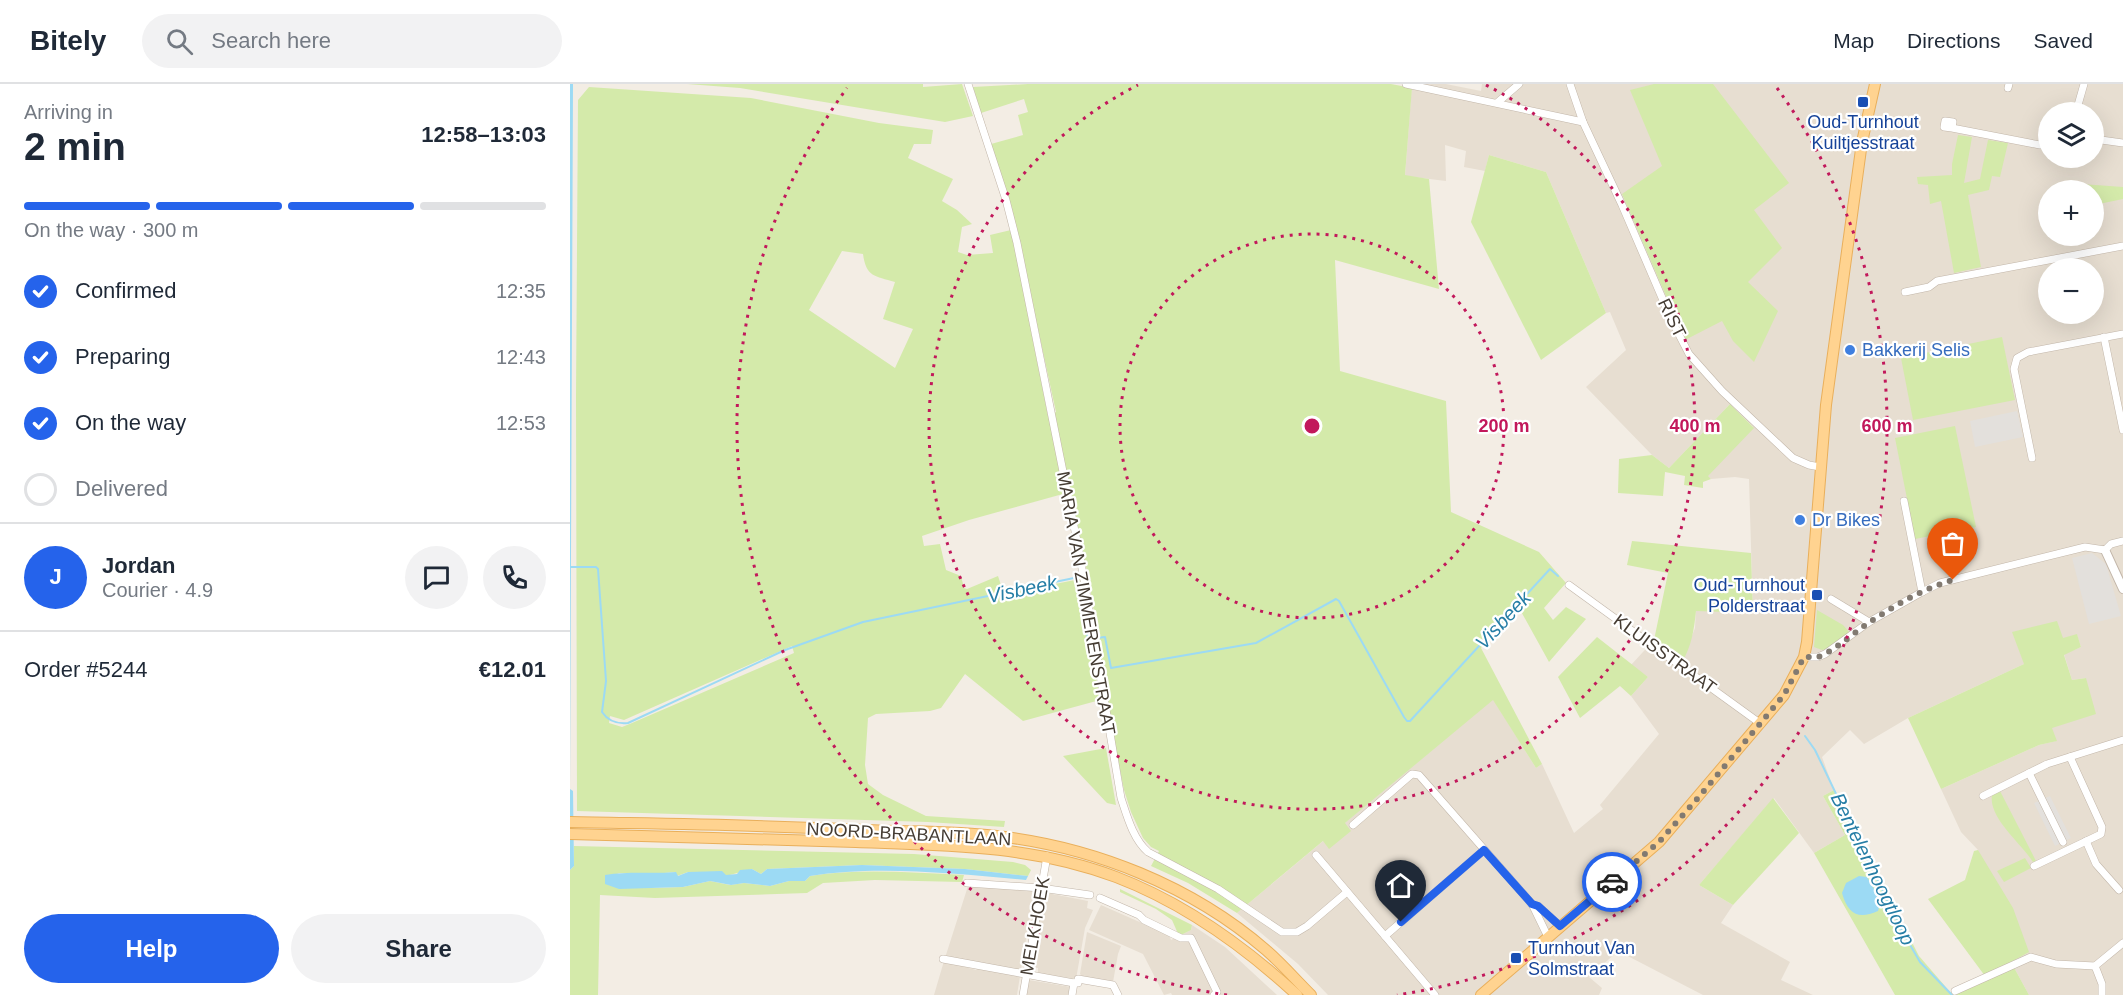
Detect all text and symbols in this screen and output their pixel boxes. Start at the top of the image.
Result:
search box [142,14,562,68]
text: Bitely [30,25,106,56]
icon: search [163,25,196,58]
text: Search here [211,28,331,53]
text: Map [1833,29,1874,52]
text: Directions [1907,29,2000,52]
text: Saved [2033,29,2093,52]
marker: Oud-Turnhout Kuiltjesstraat [1856,95,1870,109]
text: Arriving in [24,101,113,123]
map controls [2038,102,2104,324]
button: layers [2038,102,2104,168]
place label: Oud-Turnhout Kuiltjesstraat [1807,112,1919,153]
text: 12:58–13:03 [421,122,546,147]
text: 2 min [24,125,126,168]
button: + [2038,180,2104,246]
text: On the way · 300 m [24,219,199,241]
button: − [2038,258,2104,324]
icon: check [24,275,57,308]
text: Confirmed [75,278,176,303]
text: 12:35 [496,280,546,302]
street label: RIST [1654,295,1690,341]
place label: Bakkerij Selis [1862,340,1970,360]
icon: check [24,341,57,374]
marker: Bakkerij Selis [1843,343,1857,357]
text: Preparing [75,344,170,369]
text: 12:43 [496,346,546,368]
icon: check [24,407,57,440]
text: On the way [75,410,186,435]
text: 12:53 [496,412,546,434]
centre of rings [1302,416,1322,436]
text: 200 m [1478,416,1530,436]
text: 400 m [1669,416,1721,436]
text: 600 m [1861,416,1913,436]
street label: MARIA VAN ZIMMERENSTRAAT [1053,470,1119,736]
text: Delivered [75,476,168,501]
place label: Dr Bikes [1812,510,1880,530]
marker: Dr Bikes [1793,513,1807,527]
pin [1927,518,1978,580]
icon: bag [1936,527,1969,560]
button: chat [405,546,468,609]
button: phone [483,546,546,609]
text: Jordan [102,553,175,578]
text: J [49,564,62,589]
water label: Visbeek [985,571,1060,607]
place label: Oud-Turnhout Polderstraat [1694,575,1805,616]
text: Courier · 4.9 [102,579,213,601]
water label: Visbeek [1471,586,1536,653]
marker: Oud-Turnhout Polderstraat [1810,588,1824,602]
street label: KLUISSTRAAT [1610,610,1720,698]
text: Order #5244 [24,657,148,682]
text: €12.01 [479,657,546,682]
water label: Bentelenhoogtloop [1827,789,1919,949]
street label: NOORD-BRABANTLAAN [806,819,1012,849]
courier [1582,852,1642,912]
pin [1375,860,1426,922]
icon: car [1596,866,1629,899]
icon: home [1384,869,1417,902]
street label: MELKHOEK [1016,875,1054,977]
button: Help [24,914,279,983]
button: Share [291,914,546,983]
place label: Turnhout Van Solmstraat [1528,938,1635,979]
marker: Turnhout Van Solmstraat [1509,951,1523,965]

